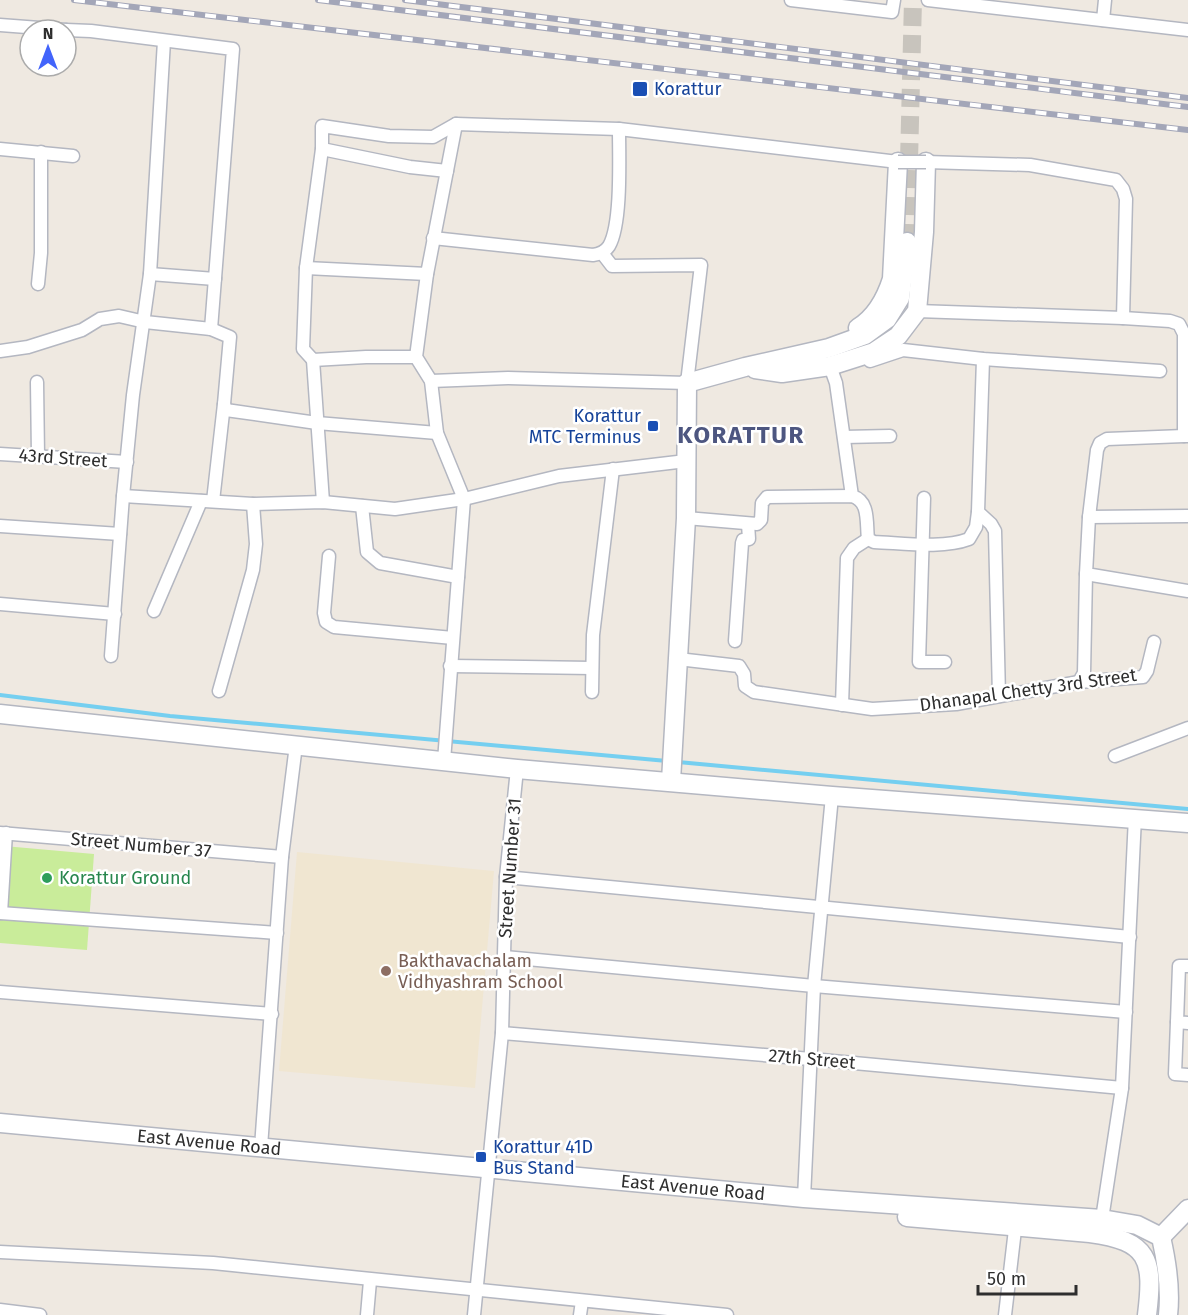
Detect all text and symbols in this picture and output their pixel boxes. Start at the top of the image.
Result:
north arrow [18,18,78,78]
text: N [43,24,53,43]
place label: Korattur [654,78,721,100]
marker: Korattur [631,80,649,98]
place label: Korattur MTC Terminus [529,405,641,448]
marker: Korattur MTC Terminus [646,419,660,433]
district label: KORATTUR [677,421,805,449]
street label: 43rd Street [18,444,109,472]
street label: Dhanapal Chetty 3rd Street [918,664,1138,716]
street label: Street Number 31 [494,797,526,939]
street label: Street Number 37 [70,828,212,862]
place label: Korattur Ground [59,867,191,889]
marker: Korattur Ground [40,871,54,885]
place label: Bakthavachalam Vidhyashram School [398,950,563,993]
marker: Bakthavachalam Vidhyashram School [379,964,393,978]
street label: 27th Street [768,1044,857,1074]
street label: East Avenue Road [136,1125,282,1160]
place label: Korattur 41D Bus Stand [493,1136,593,1179]
marker: Korattur 41D Bus Stand [474,1150,488,1164]
street label: East Avenue Road [620,1170,766,1205]
scale bar [978,1258,1076,1296]
text: 50 m [987,1268,1026,1290]

